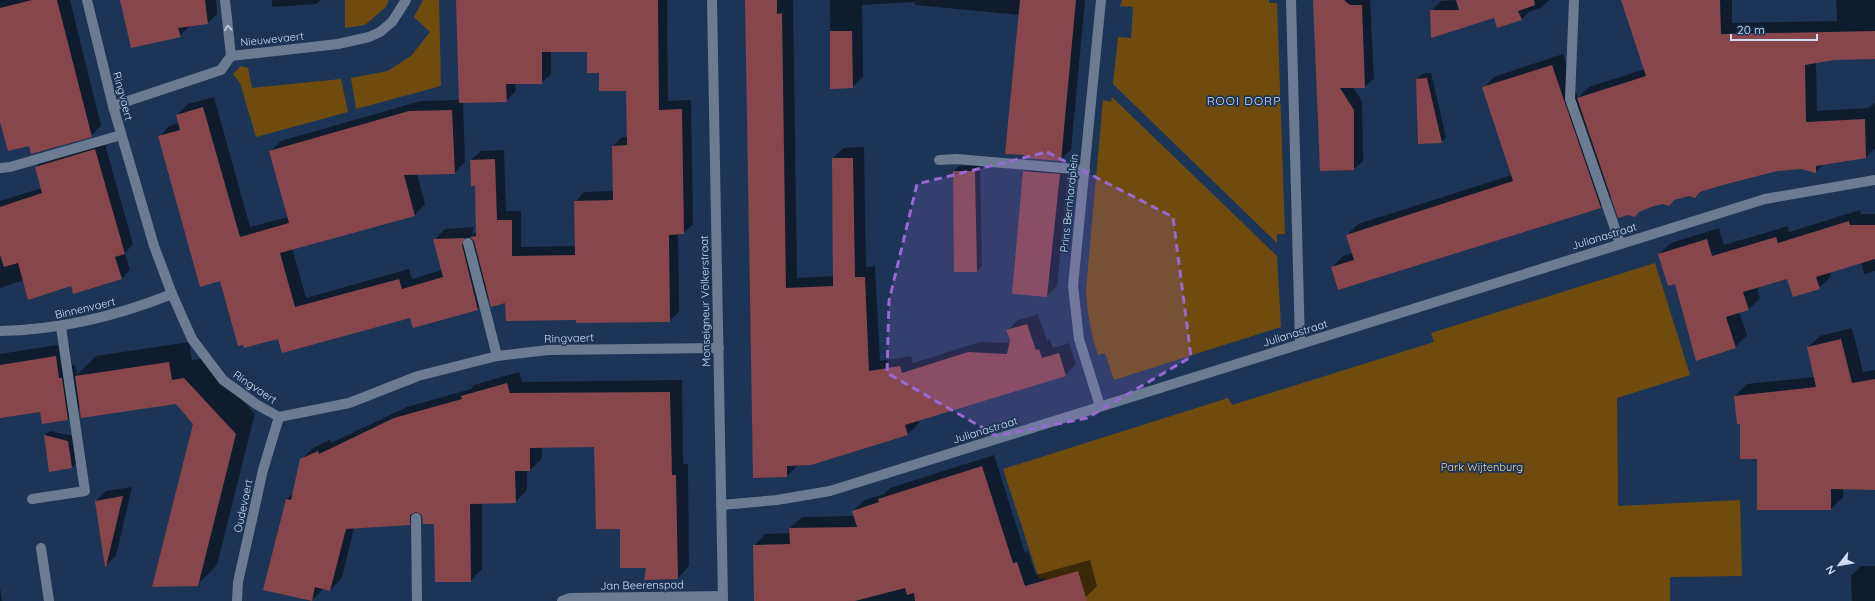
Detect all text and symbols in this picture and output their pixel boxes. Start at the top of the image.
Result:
scale bar [1731,16,1817,42]
text: 20 m [1737,22,1765,37]
one-way arrow [223,25,232,31]
street label: Nieuwevaert [239,29,305,49]
street label: Ringvaert [110,70,136,122]
district label: ROOI DORP [1207,93,1281,108]
street label: Prins Bernhardplein [1057,153,1081,253]
street label: Julianastraat [1570,219,1638,253]
street label: Monseigneur Völkerstraat [697,235,713,367]
street label: Binnenvaert [54,294,117,322]
street label: Julianastraat [1261,316,1329,350]
street label: Ringvaert [544,330,594,346]
street label: Ringvaert [231,367,280,407]
street label: Julianastraat [951,413,1019,447]
park label: Park Wijtenburg [1441,460,1523,474]
street label: Oudevaert [231,478,256,534]
north arrow [1819,545,1859,585]
text: N [1822,563,1839,577]
street label: Jan Beerenspad [600,577,684,593]

